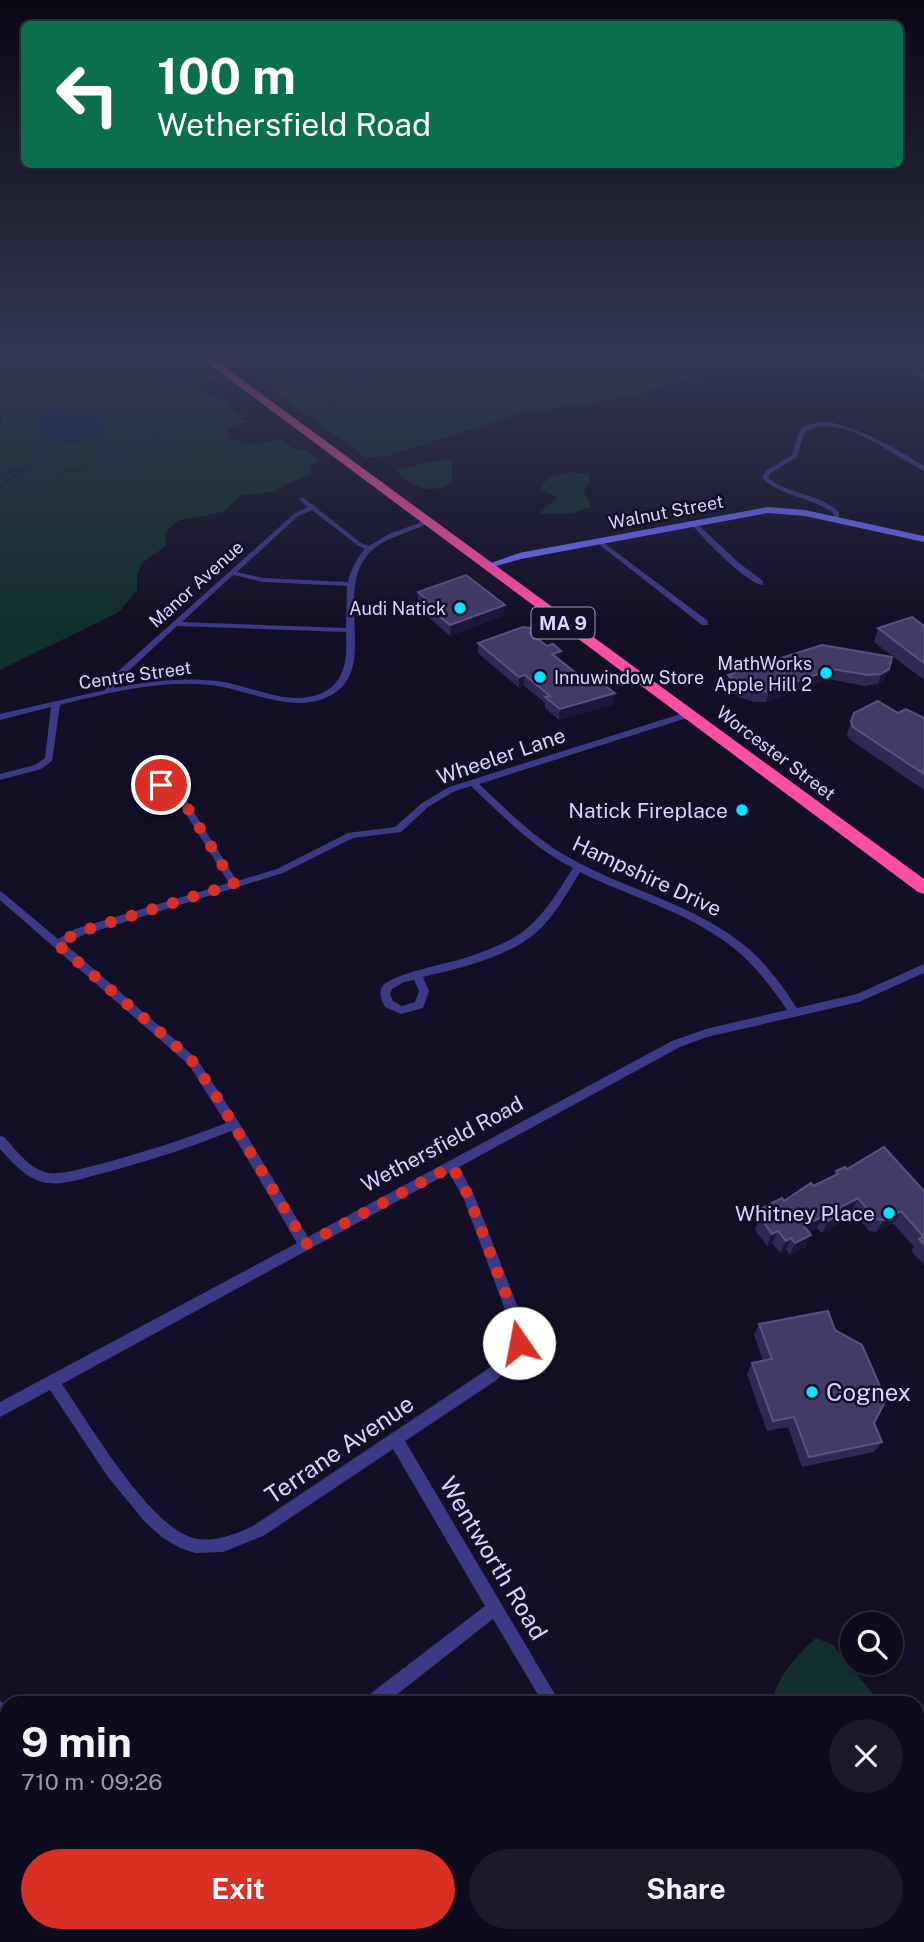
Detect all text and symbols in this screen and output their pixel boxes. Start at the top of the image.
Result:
text: 100 m [157,47,296,105]
icon: left [42,49,133,140]
text: Wethersfield Road [157,106,431,143]
street label: Walnut Street [607,491,725,533]
street label: Manor Avenue [145,536,247,632]
place label: Audi Natick [349,598,446,619]
marker: Audi Natick [452,600,468,616]
road number: MA 9 [532,608,594,638]
place label: MathWorks Apple Hill 2 [714,653,812,695]
street label: Centre Street [77,657,193,693]
marker: MathWorks Apple Hill 2 [818,665,834,681]
place label: Innuwindow Store [554,667,704,688]
marker: Innuwindow Store [532,669,548,685]
street label: Worcester Street [713,702,839,804]
street label: Wheeler Lane [433,722,569,790]
pin [131,755,191,815]
icon: arrive [142,766,180,804]
place label: Natick Fireplace [568,798,728,823]
marker: Natick Fireplace [734,802,750,818]
street label: Hampshire Drive [569,831,725,921]
street label: Wethersfield Road [357,1091,527,1197]
place label: Whitney Place [735,1201,875,1226]
marker: Whitney Place [881,1205,897,1221]
position arrow [482,1306,556,1380]
place label: Cognex [826,1378,911,1406]
marker: Cognex [804,1384,820,1400]
street label: Terrane Avenue [259,1389,419,1509]
street label: Wentworth Road [434,1472,554,1644]
map controls [840,1612,903,1675]
button: search [840,1612,903,1675]
text: 9 min [21,1717,132,1766]
button: close [829,1719,903,1793]
text: 710 m · 09:26 [21,1768,162,1795]
button: Exit [21,1849,455,1929]
button: Share [469,1849,903,1929]

